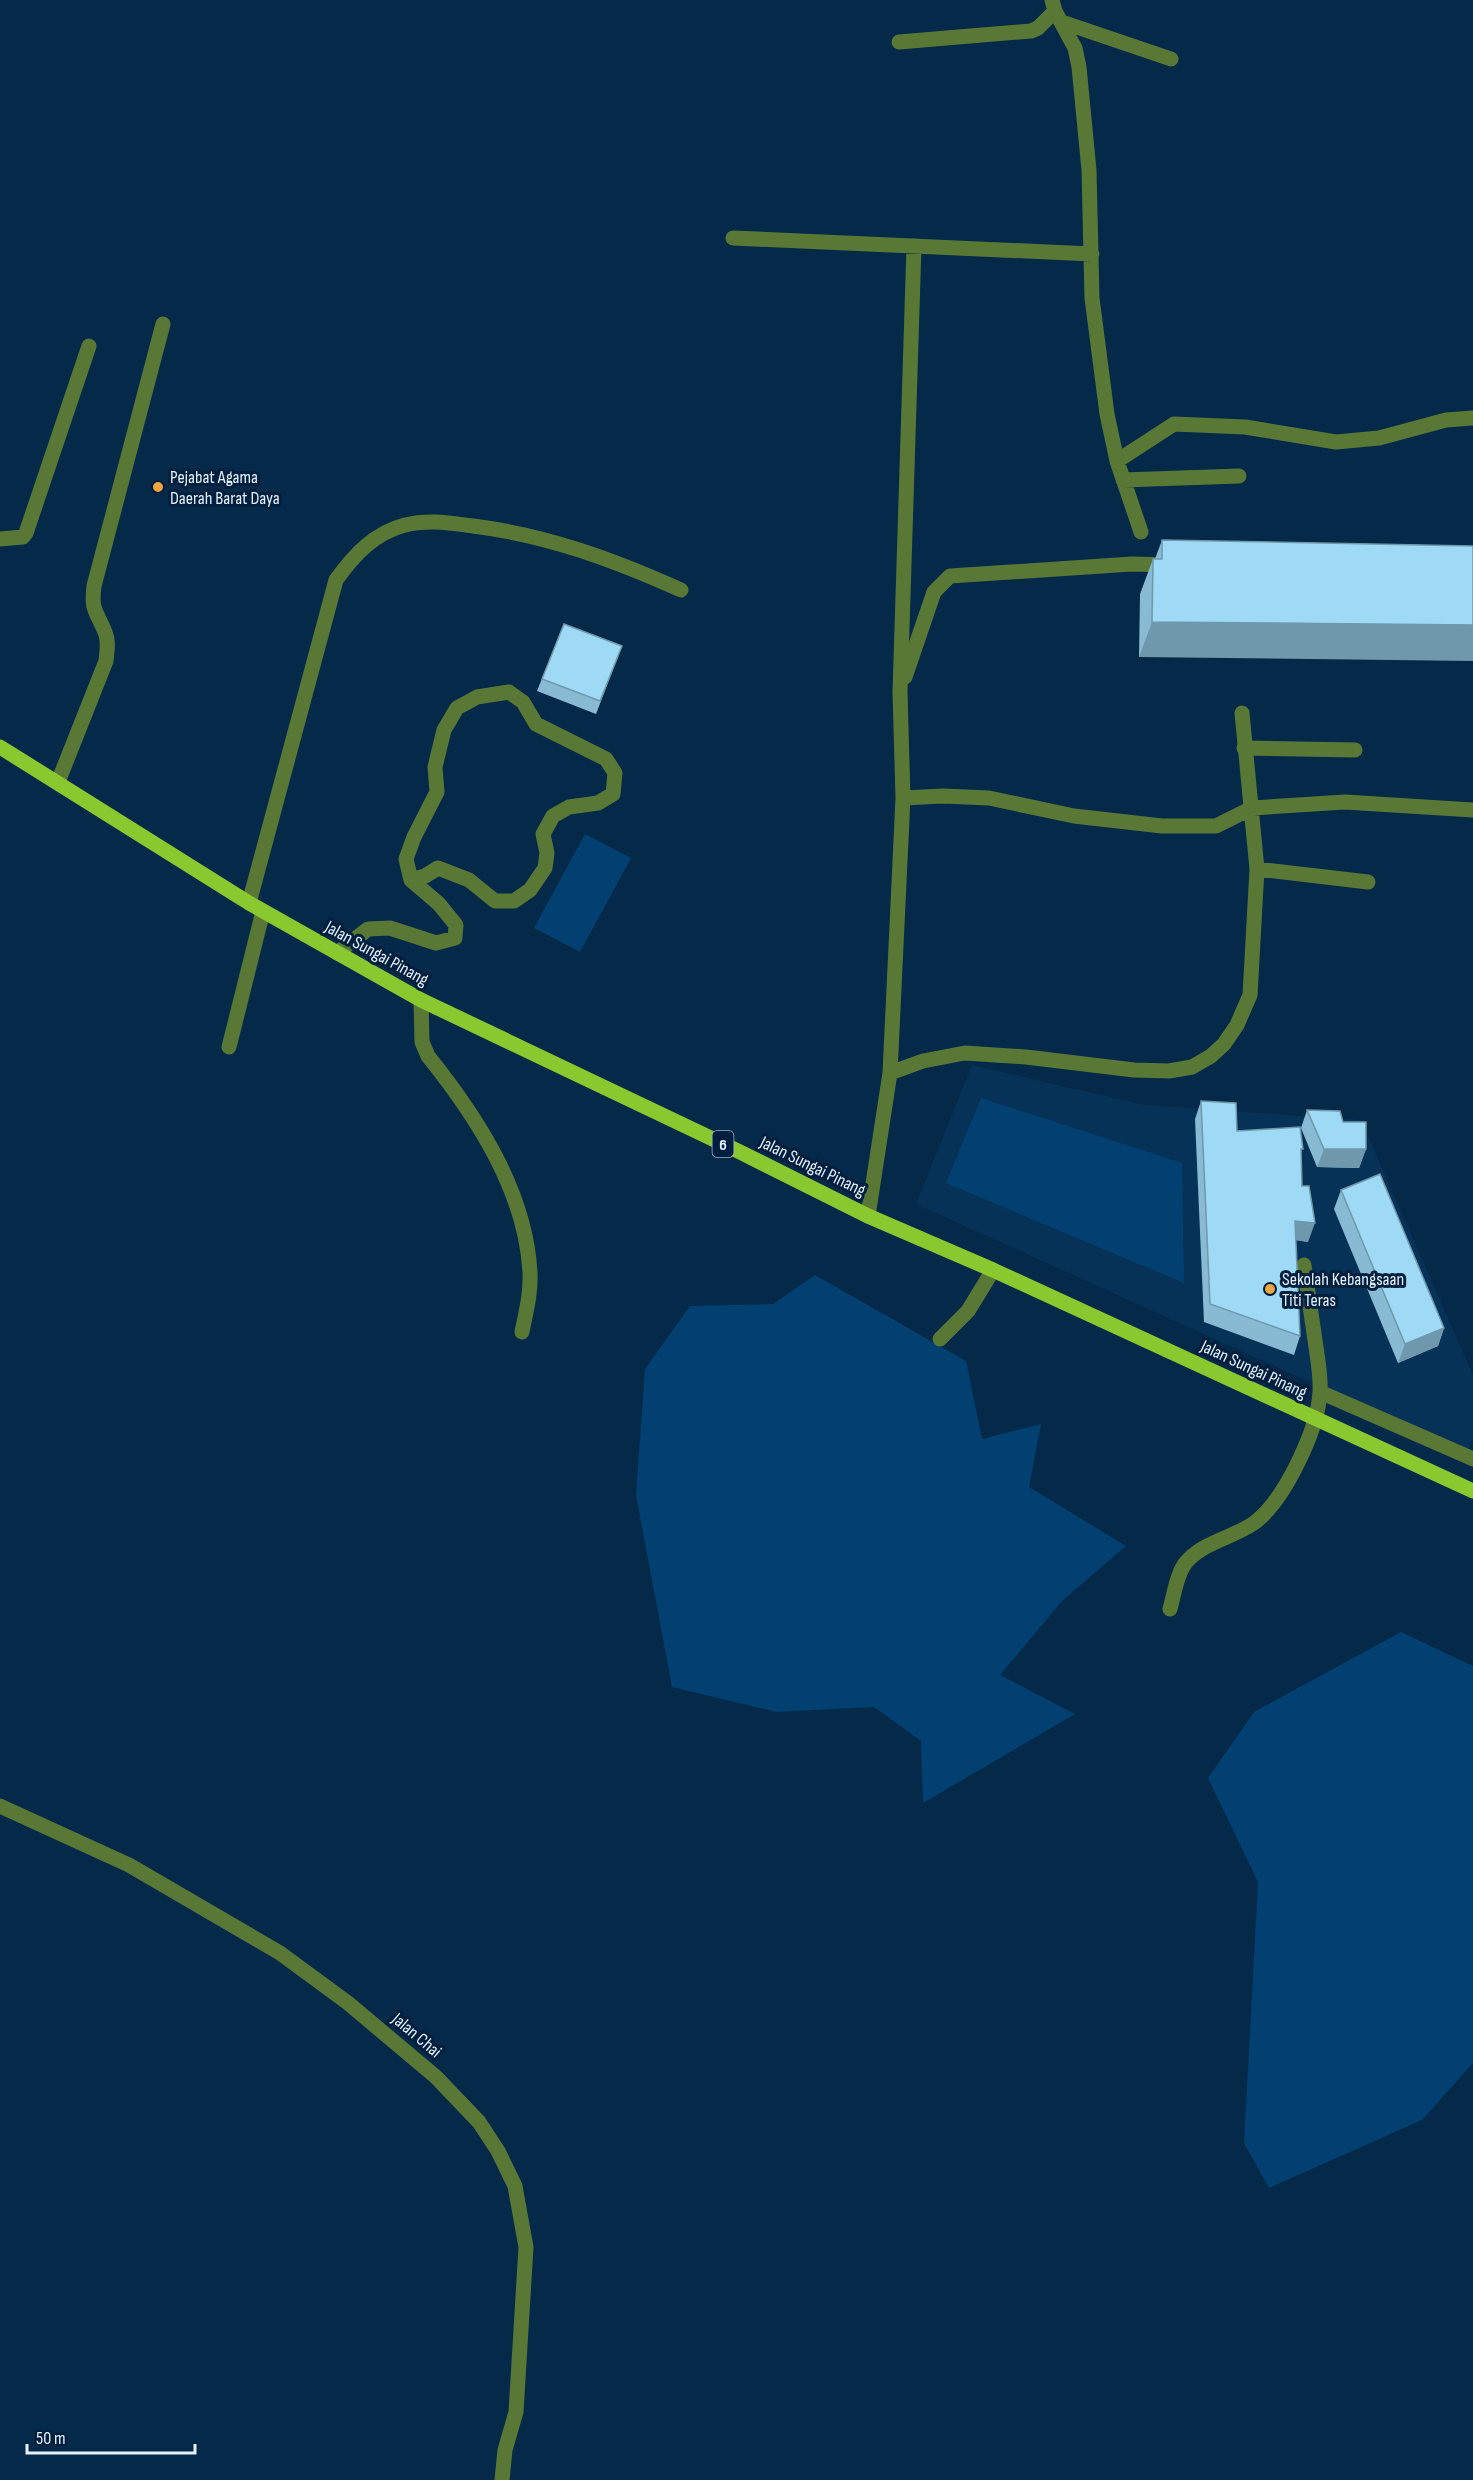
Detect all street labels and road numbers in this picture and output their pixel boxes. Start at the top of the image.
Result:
street label: Jalan Sungai Pinang [321,916,432,990]
road number: 6 [712,1131,734,1157]
street label: Jalan Sungai Pinang [756,1131,869,1201]
street label: Jalan Sungai Pinang [1196,1335,1310,1403]
street label: Jalan Chai [387,2008,446,2062]

